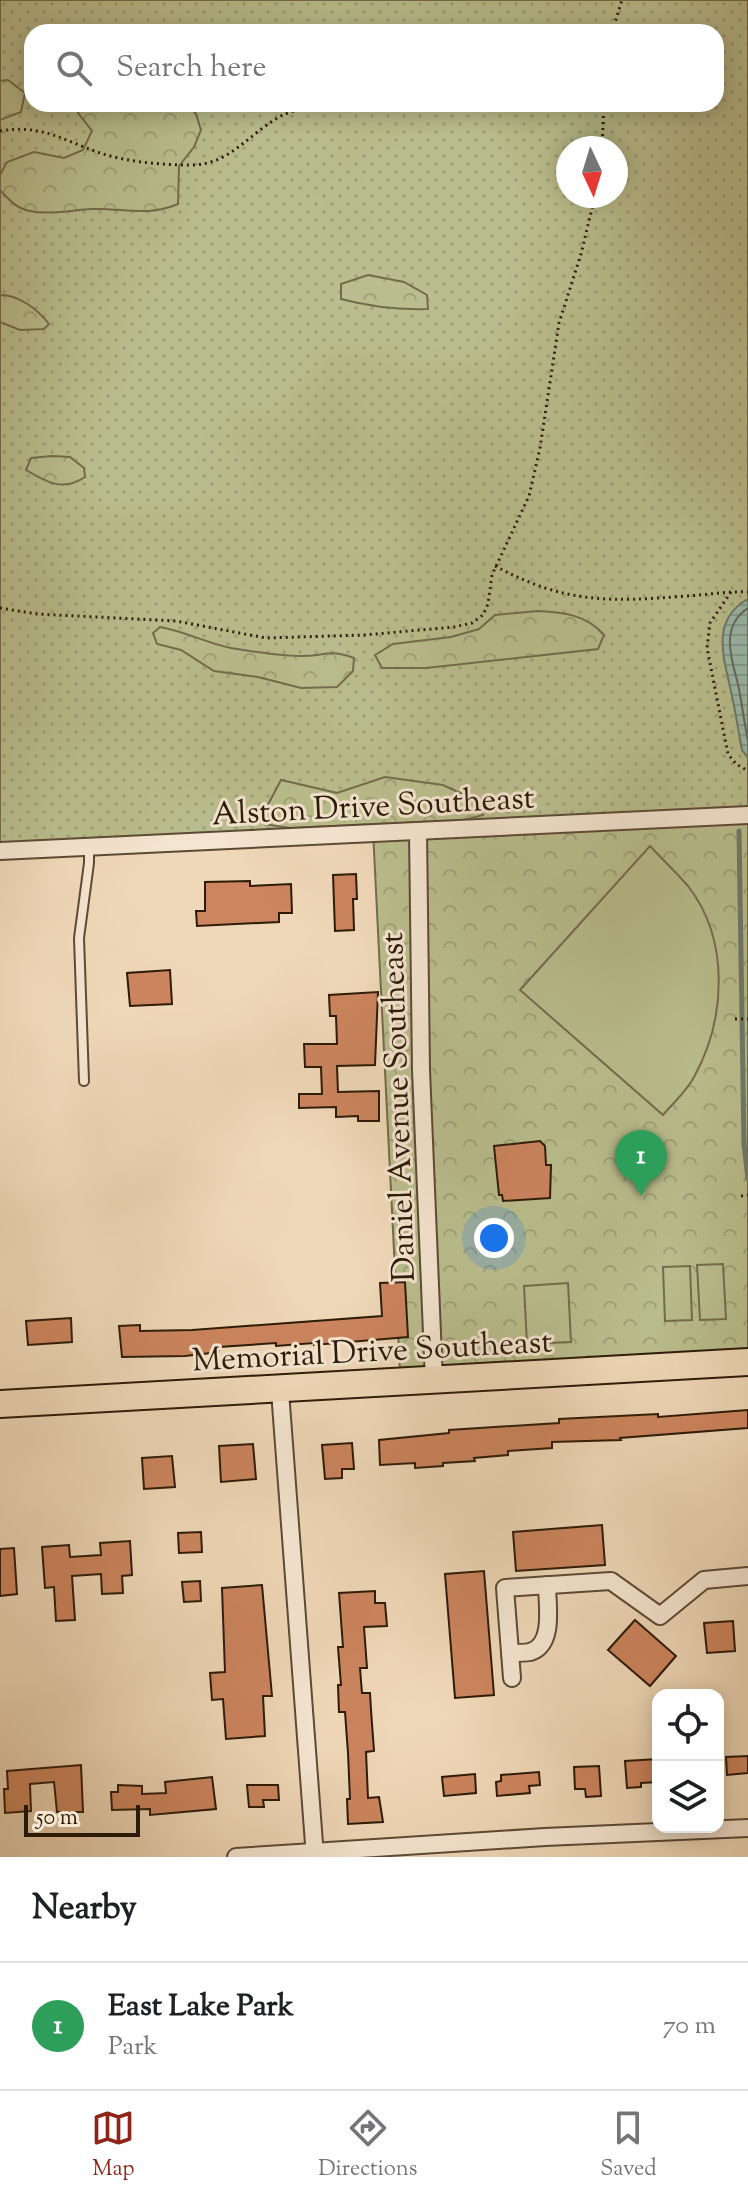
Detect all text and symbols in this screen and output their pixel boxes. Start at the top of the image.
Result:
search box [24,24,724,112]
icon: search [52,46,96,90]
text: Search here [116,47,266,90]
north arrow [556,136,628,208]
street label: Alston Drive Southeast [211,777,536,839]
street label: Daniel Avenue Southeast [371,931,429,1282]
pin: 1 [615,1130,667,1196]
your location [474,1218,514,1258]
street label: Memorial Drive Southeast [191,1321,553,1385]
map controls [652,1689,724,1833]
button: locate [652,1689,724,1761]
button: layers [652,1761,724,1833]
scale bar [24,1801,140,1837]
text: 50 m [36,1803,78,1835]
text: Nearby [32,1885,137,1934]
text: East Lake Park [108,1986,294,2029]
text: 1 [54,2008,62,2045]
text: 70 m [663,2008,716,2045]
text: Park [108,2029,158,2066]
tab: Map [91,2106,135,2186]
tab: Directions [318,2106,417,2186]
tab: Saved [600,2106,657,2186]

